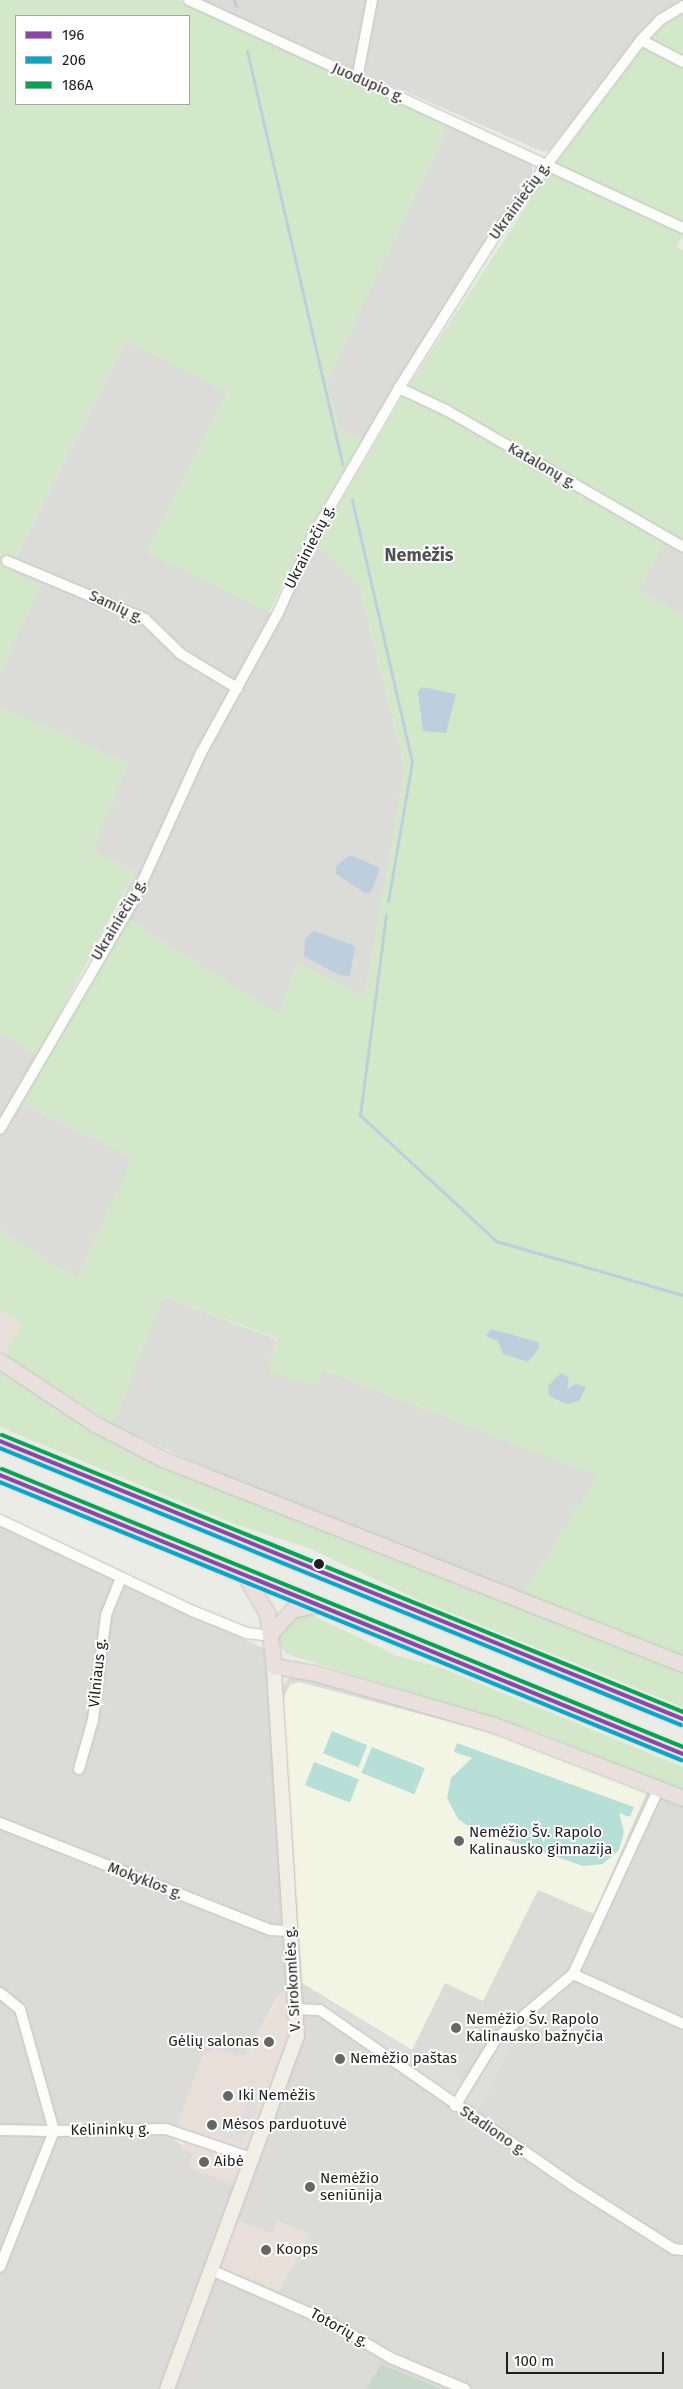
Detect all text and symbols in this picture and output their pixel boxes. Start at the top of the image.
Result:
legend [15,15,190,105]
text: 196 [62,26,84,44]
text: 206 [62,51,86,69]
street label: Juodupio g. [329,59,407,107]
text: 186A [62,76,93,94]
street label: Ukrainiečių g. [486,159,554,243]
street label: Katalonų g. [505,439,579,493]
street label: Ukrainiečių g. [281,502,339,592]
district label: Nemėžis [385,544,453,566]
street label: Samių g. [86,587,146,627]
street label: Ukrainiečių g. [88,876,150,964]
unlabelled marker [314,1559,324,1569]
street label: Vilniaus g. [85,1638,111,1708]
place label: Nemėžio Šv. Rapolo Kalinausko gimnazija [469,1823,612,1858]
marker: Nemėžio Šv. Rapolo Kalinausko gimnazija [453,1835,465,1847]
street label: Mokyklos g. [105,1859,185,1903]
street label: V. Sirokomlės g. [281,1926,305,2032]
place label: Nemėžio Šv. Rapolo Kalinausko bažnyčia [466,2010,603,2045]
marker: Nemėžio Šv. Rapolo Kalinausko bažnyčia [450,2022,462,2034]
place label: Gėlių salonas [168,2033,259,2051]
marker: Gėlių salonas [263,2036,275,2048]
place label: Nemėžio paštas [350,2050,457,2068]
marker: Nemėžio paštas [334,2053,346,2065]
place label: Iki Nemėžis [238,2087,315,2105]
marker: Iki Nemėžis [222,2090,234,2102]
street label: Stadiono g. [456,2102,530,2160]
place label: Mėsos parduotuvė [222,2116,347,2134]
marker: Mėsos parduotuvė [206,2119,218,2131]
street label: Kelininkų g. [70,2120,150,2140]
place label: Aibė [214,2153,244,2171]
marker: Aibė [198,2156,210,2168]
place label: Nemėžio seniūnija [320,2169,382,2204]
marker: Nemėžio seniūnija [304,2181,316,2193]
place label: Koops [276,2241,318,2259]
marker: Koops [260,2244,272,2256]
street label: Totorių g. [307,2305,371,2351]
scale bar [508,2342,666,2374]
text: 100 m [514,2352,554,2370]

